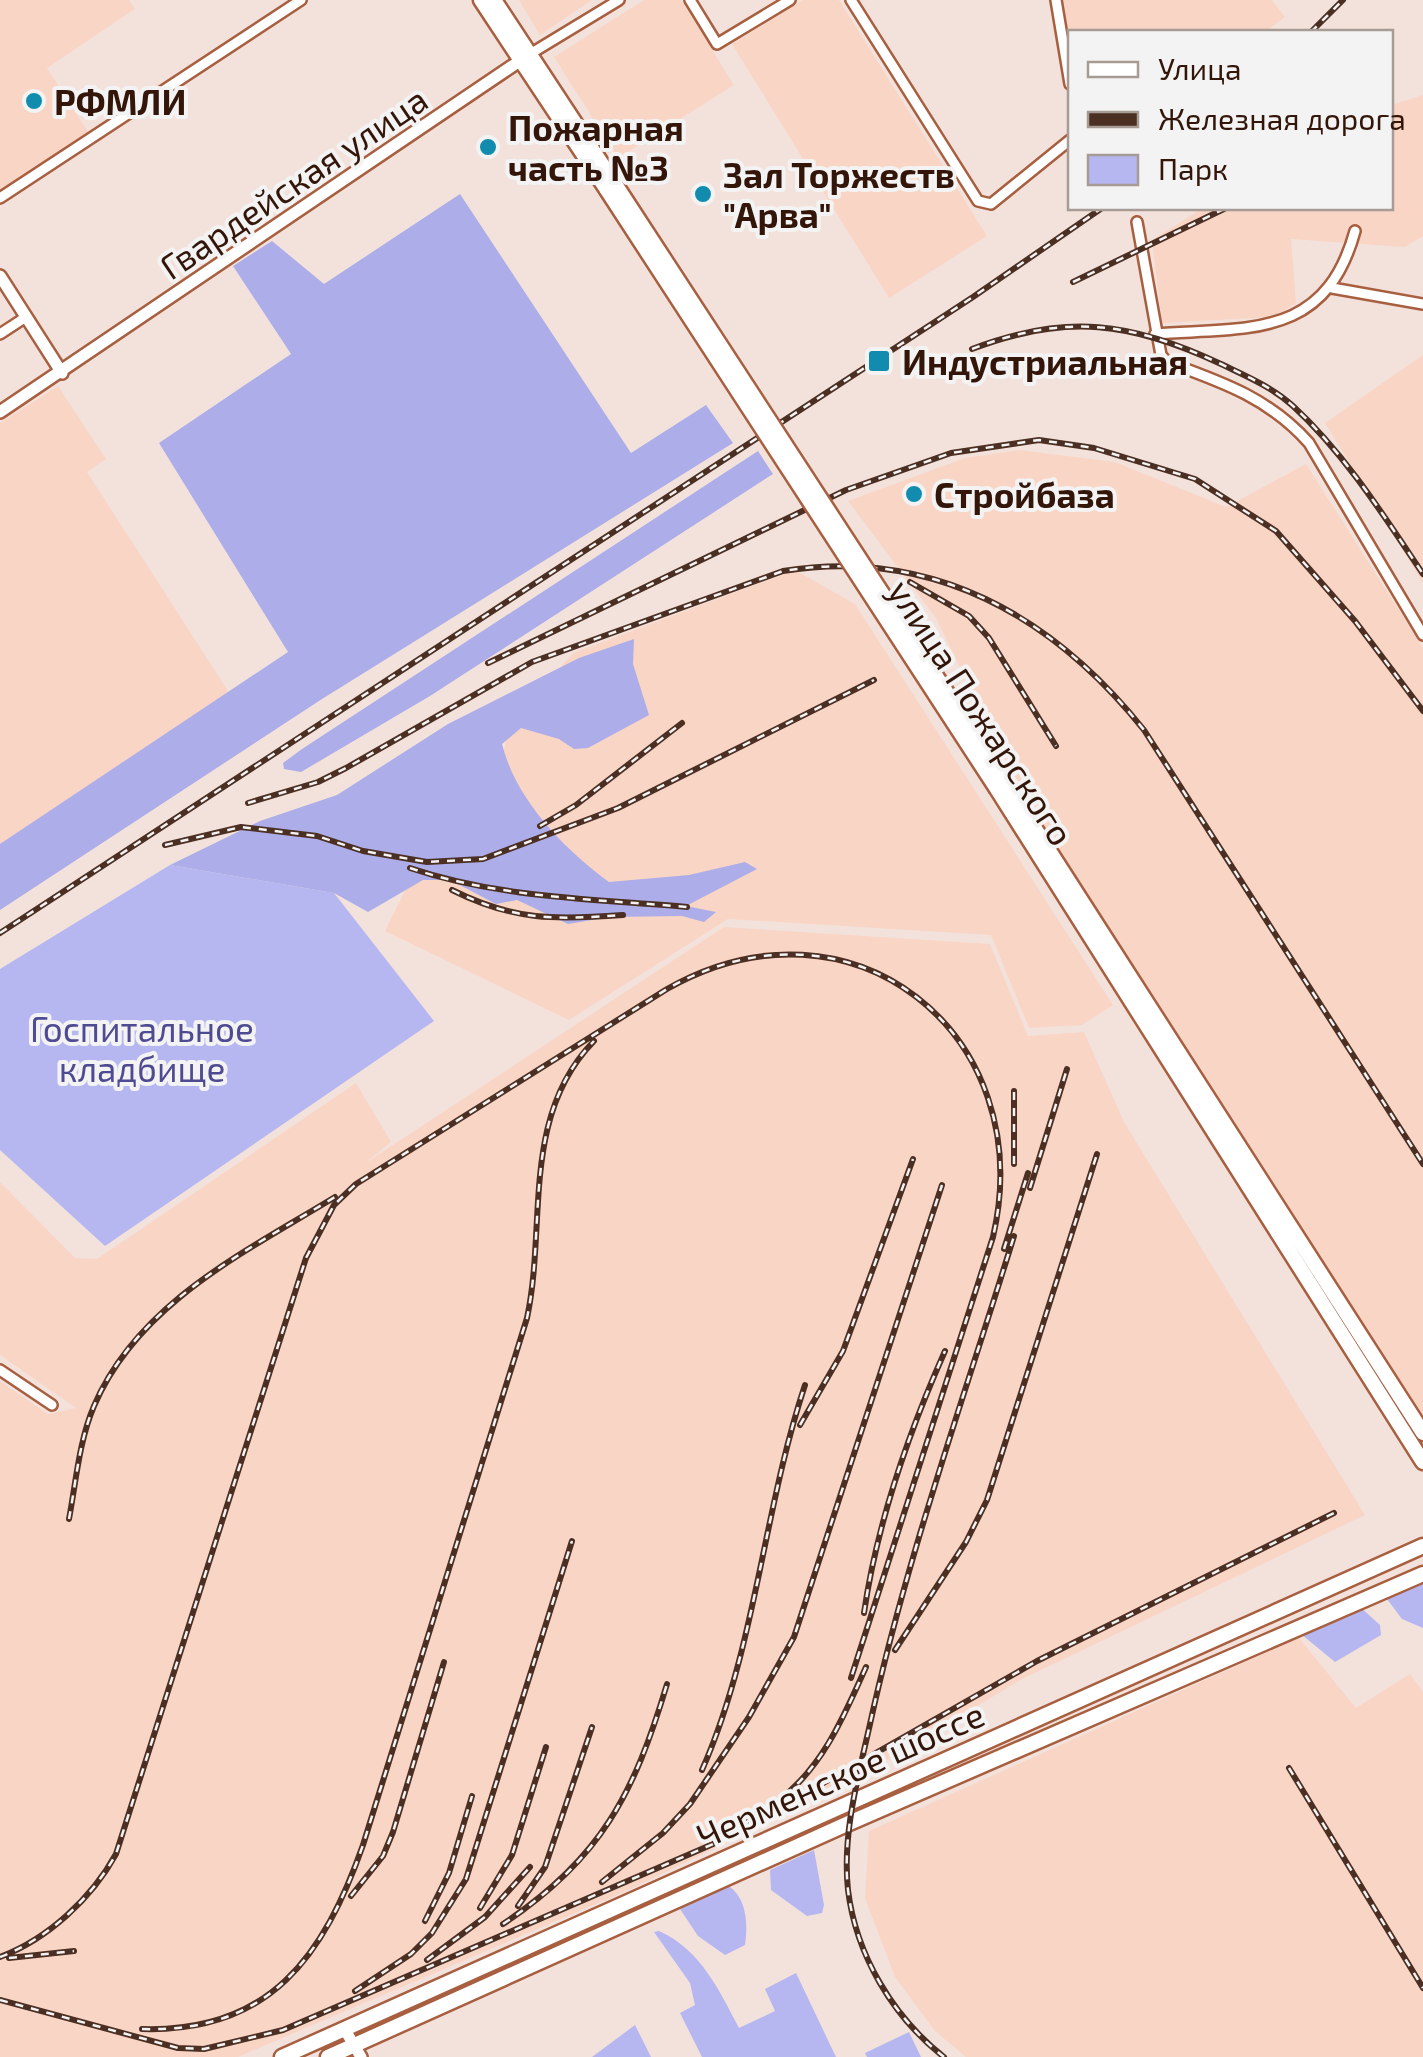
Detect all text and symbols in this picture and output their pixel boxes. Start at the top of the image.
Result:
legend [1068,30,1393,210]
text: Улица [1158,50,1242,86]
street label: Гвардейская улица [151,77,435,288]
place label: РФМЛИ [54,80,186,122]
marker: РФМЛИ [23,90,45,112]
text: Железная дорога [1158,100,1406,136]
place label: Пожарная часть №3 [508,106,684,188]
marker: Пожарная часть №3 [477,136,499,158]
text: Парк [1158,150,1228,186]
place label: Зал Торжеств "Арва" [723,153,955,235]
marker: Зал Торжеств "Арва" [692,183,714,205]
place label: Индустриальная [902,340,1188,383]
marker: Индустриальная [866,348,892,374]
place label: Стройбаза [934,473,1115,515]
marker: Стройбаза [903,483,925,505]
street label: улица Пожарского [880,571,1083,853]
park label: Госпитальное кладбище [30,1007,254,1089]
street label: Черменское шоссе [690,1692,990,1856]

